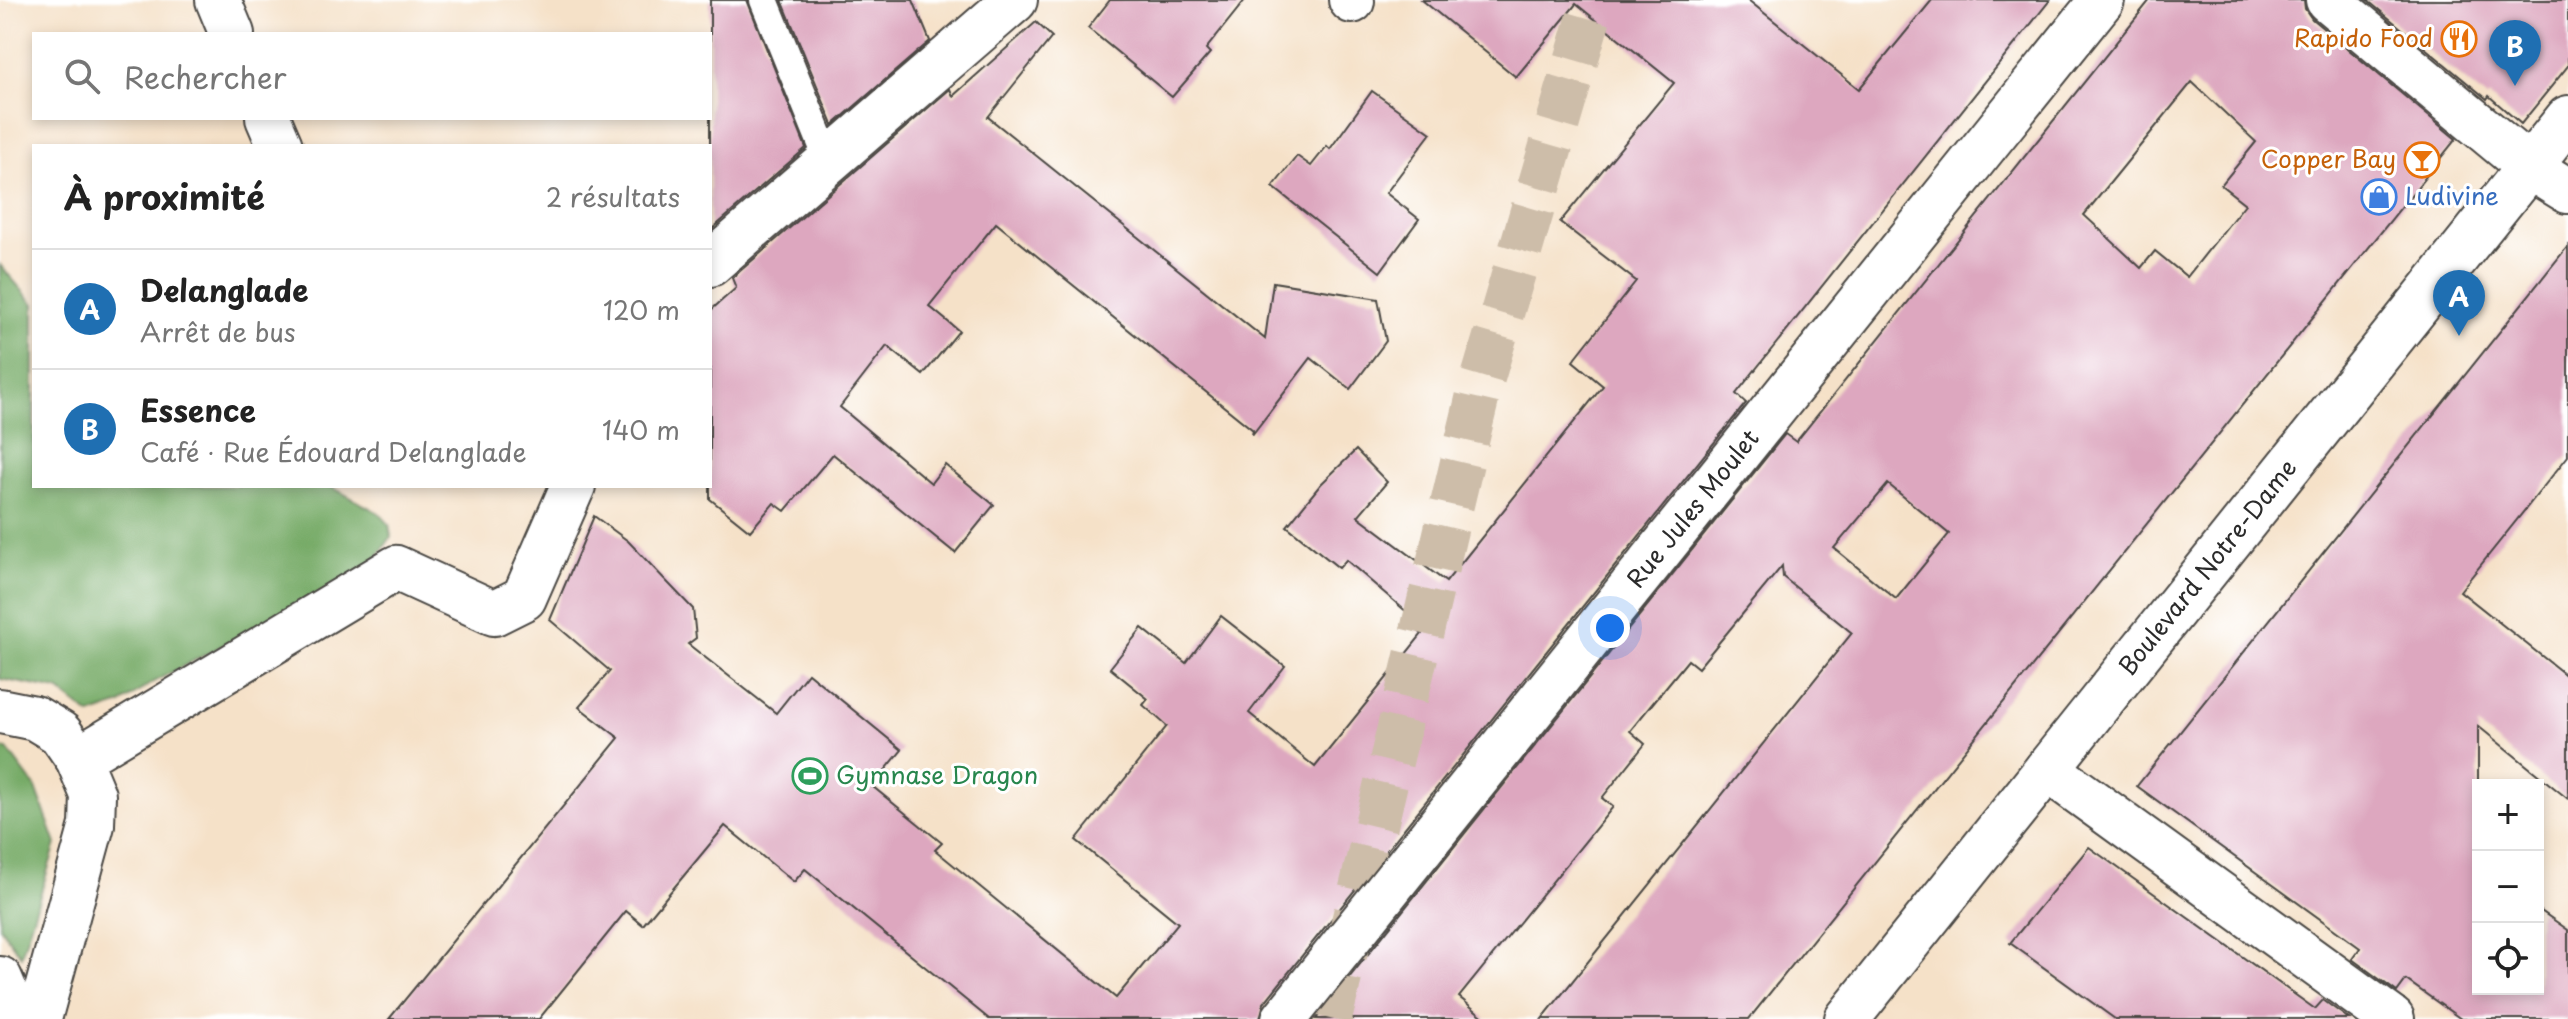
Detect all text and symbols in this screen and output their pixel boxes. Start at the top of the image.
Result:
place label: Rapido Food [2294,19,2433,55]
restaurant icon: Rapido Food [2440,20,2478,58]
pin: B [2489,20,2541,86]
search box [32,32,712,120]
icon: search [60,54,104,98]
text: Rechercher [124,54,287,99]
place label: Copper Bay [2261,140,2396,176]
bar icon: Copper Bay [2403,141,2441,179]
text: À proximité [64,170,265,222]
text: 2 résultats [546,177,680,216]
place label: Ludivine [2405,177,2499,213]
shop icon: Ludivine [2360,178,2398,216]
text: Delanglade [140,267,308,312]
pin: A [2433,270,2485,336]
text: A [80,290,100,329]
text: 120 m [603,290,680,329]
text: Arrêt de bus [140,312,296,351]
text: Essence [140,387,256,432]
text: B [81,410,99,449]
text: 140 m [602,410,680,449]
street label: Rue Jules Moulet [1617,421,1767,595]
text: Café · Rue Édouard Delanglade [140,432,527,471]
street label: Boulevard Notre-Dame [2109,451,2304,682]
your location [1590,608,1630,648]
place label: Gymnase Dragon [836,756,1038,792]
sports icon: Gymnase Dragon [791,757,829,795]
map controls [2472,779,2544,995]
button: + [2472,779,2544,851]
button: − [2472,851,2544,923]
button: locate [2472,923,2544,995]

